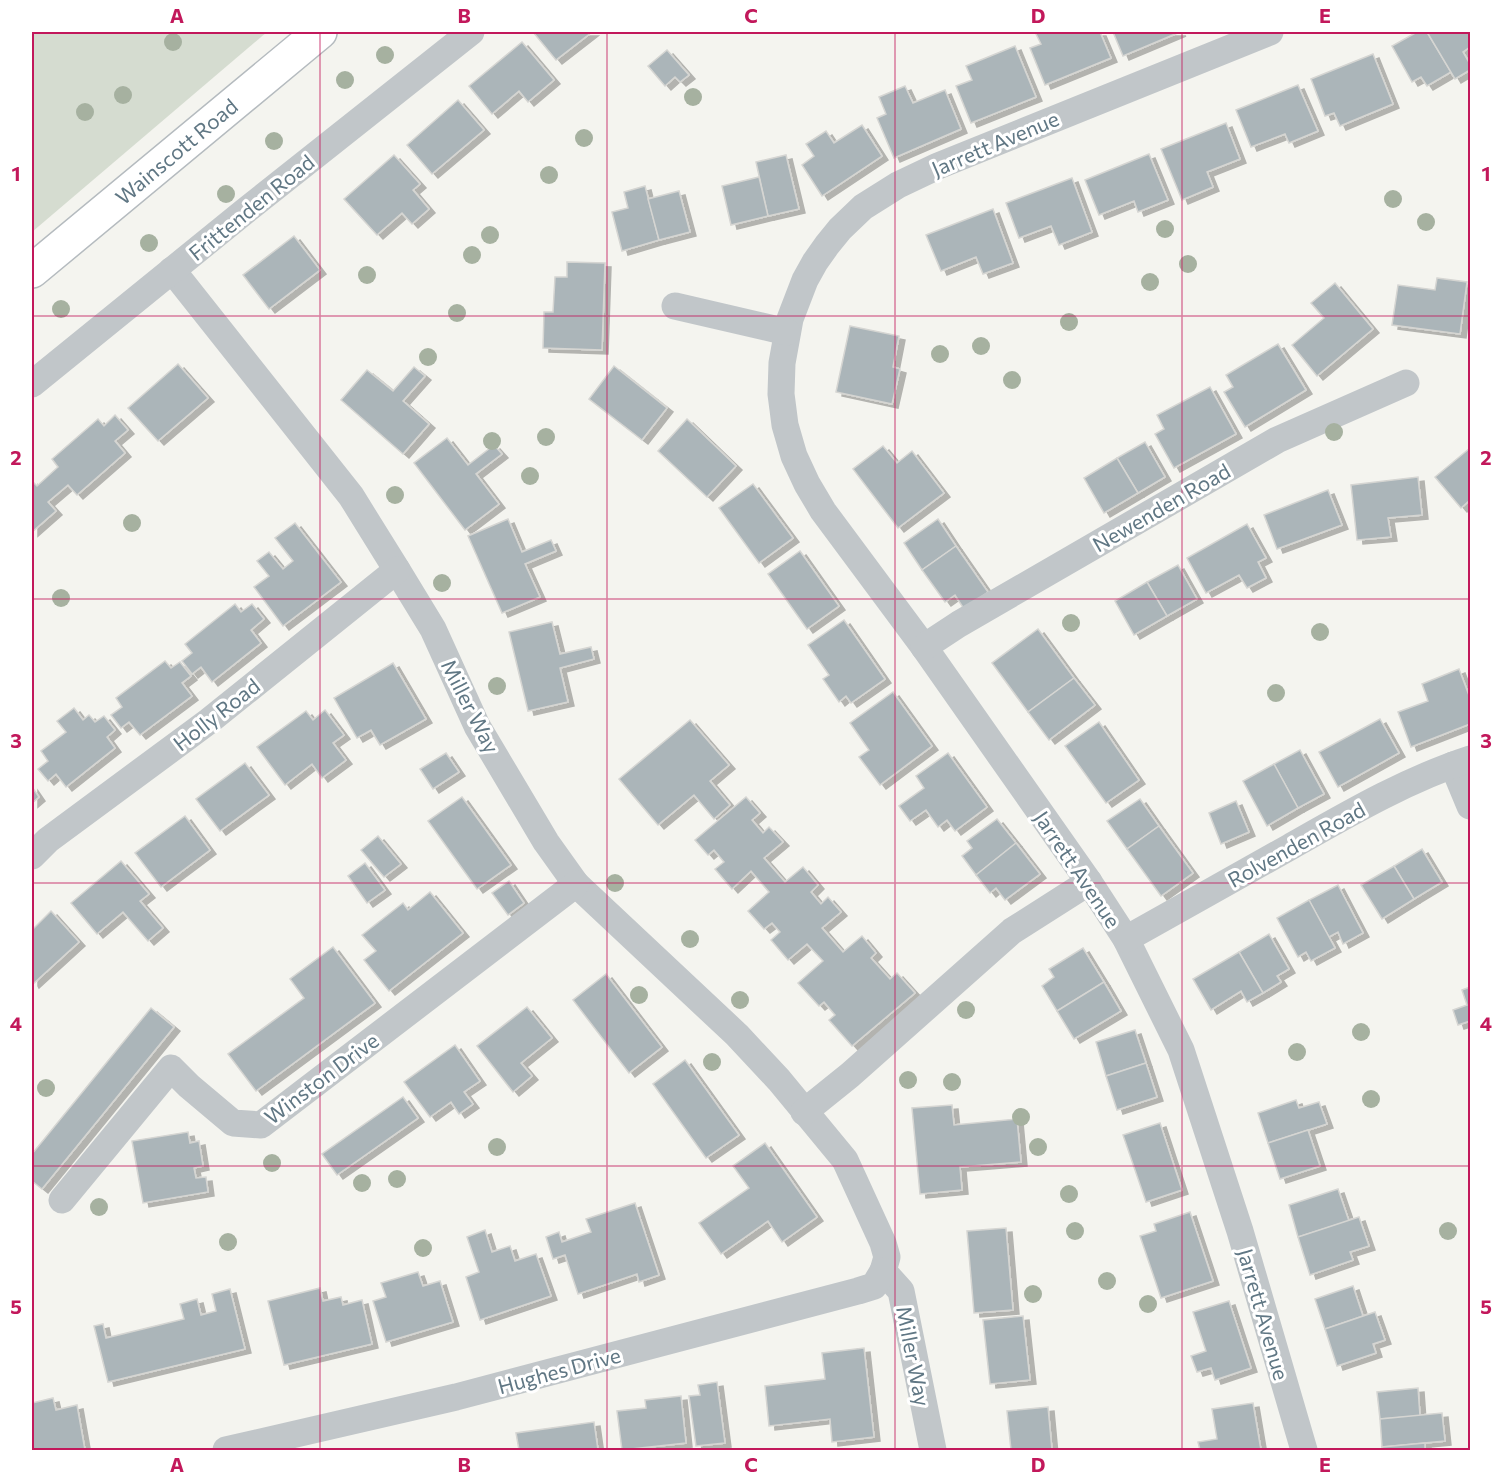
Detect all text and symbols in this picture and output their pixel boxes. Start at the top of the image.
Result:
text: A [170,3,184,27]
text: B [457,3,471,27]
text: C [744,3,758,27]
text: D [1031,3,1045,27]
text: E [1319,3,1331,27]
street label: Wainscott Road [110,93,242,209]
street label: Jarrett Avenue [928,105,1062,181]
street label: Frittenden Road [183,149,319,265]
text: 1 [11,161,21,185]
text: 1 [1481,161,1491,185]
text: 2 [10,445,22,469]
text: 2 [1480,445,1492,469]
street label: Newenden Road [1088,458,1234,556]
street label: Miller Way [437,655,505,757]
street label: Holly Road [168,672,264,756]
text: 3 [10,728,22,752]
text: 3 [1480,728,1492,752]
street label: Rolvenden Road [1223,796,1369,892]
street label: Jarrett Avenue [1030,806,1126,932]
text: 4 [10,1011,22,1035]
text: 4 [1480,1011,1492,1035]
street label: Winston Drive [259,1027,383,1129]
street label: Jarrett Avenue [1233,1245,1295,1383]
text: 5 [10,1294,22,1318]
text: 5 [1480,1294,1492,1318]
street label: Miller Way [892,1304,936,1408]
street label: Hughes Drive [495,1342,623,1398]
text: A [170,1452,184,1476]
text: B [457,1452,471,1476]
text: C [744,1452,758,1476]
text: D [1031,1452,1045,1476]
text: E [1319,1452,1331,1476]

